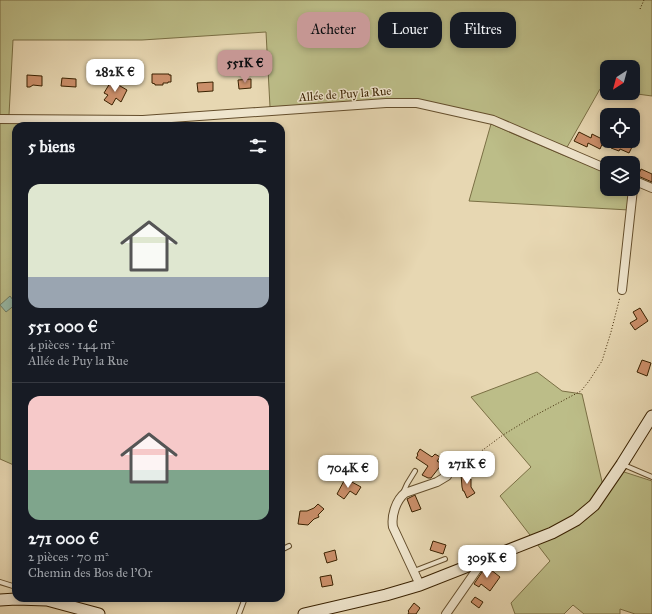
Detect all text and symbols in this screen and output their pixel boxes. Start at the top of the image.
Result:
chip: Acheter [297,12,370,48]
chip: Louer [378,12,442,48]
chip: Filtres [450,12,516,48]
pin: 551K € [212,50,278,84]
text: 551K € [226,55,264,71]
pin: 282K € [82,59,148,93]
north arrow [600,60,640,100]
map controls [600,60,640,196]
text: 282K € [95,64,135,80]
street label: Allée de Puy la Rue [297,84,392,104]
button: locate [600,108,640,148]
icon: filters [247,135,269,157]
text: 5 biens [28,136,75,157]
button: layers [600,156,640,196]
icon: home [113,210,185,282]
text: 551 000 € [28,316,98,337]
text: 4 pièces · 144 m² [28,337,115,353]
text: Allée de Puy la Rue [28,353,128,369]
icon: home [113,422,185,494]
pin: 271K € [434,451,500,485]
pin: 704K € [315,455,381,489]
text: 271K € [448,456,486,472]
text: 704K € [327,460,369,476]
text: 271 000 € [28,528,99,549]
pin: 309K € [454,545,520,579]
text: 2 pièces · 70 m² [28,549,109,565]
text: 309K € [467,550,507,566]
text: Chemin des Bos de l'Or [28,565,152,581]

